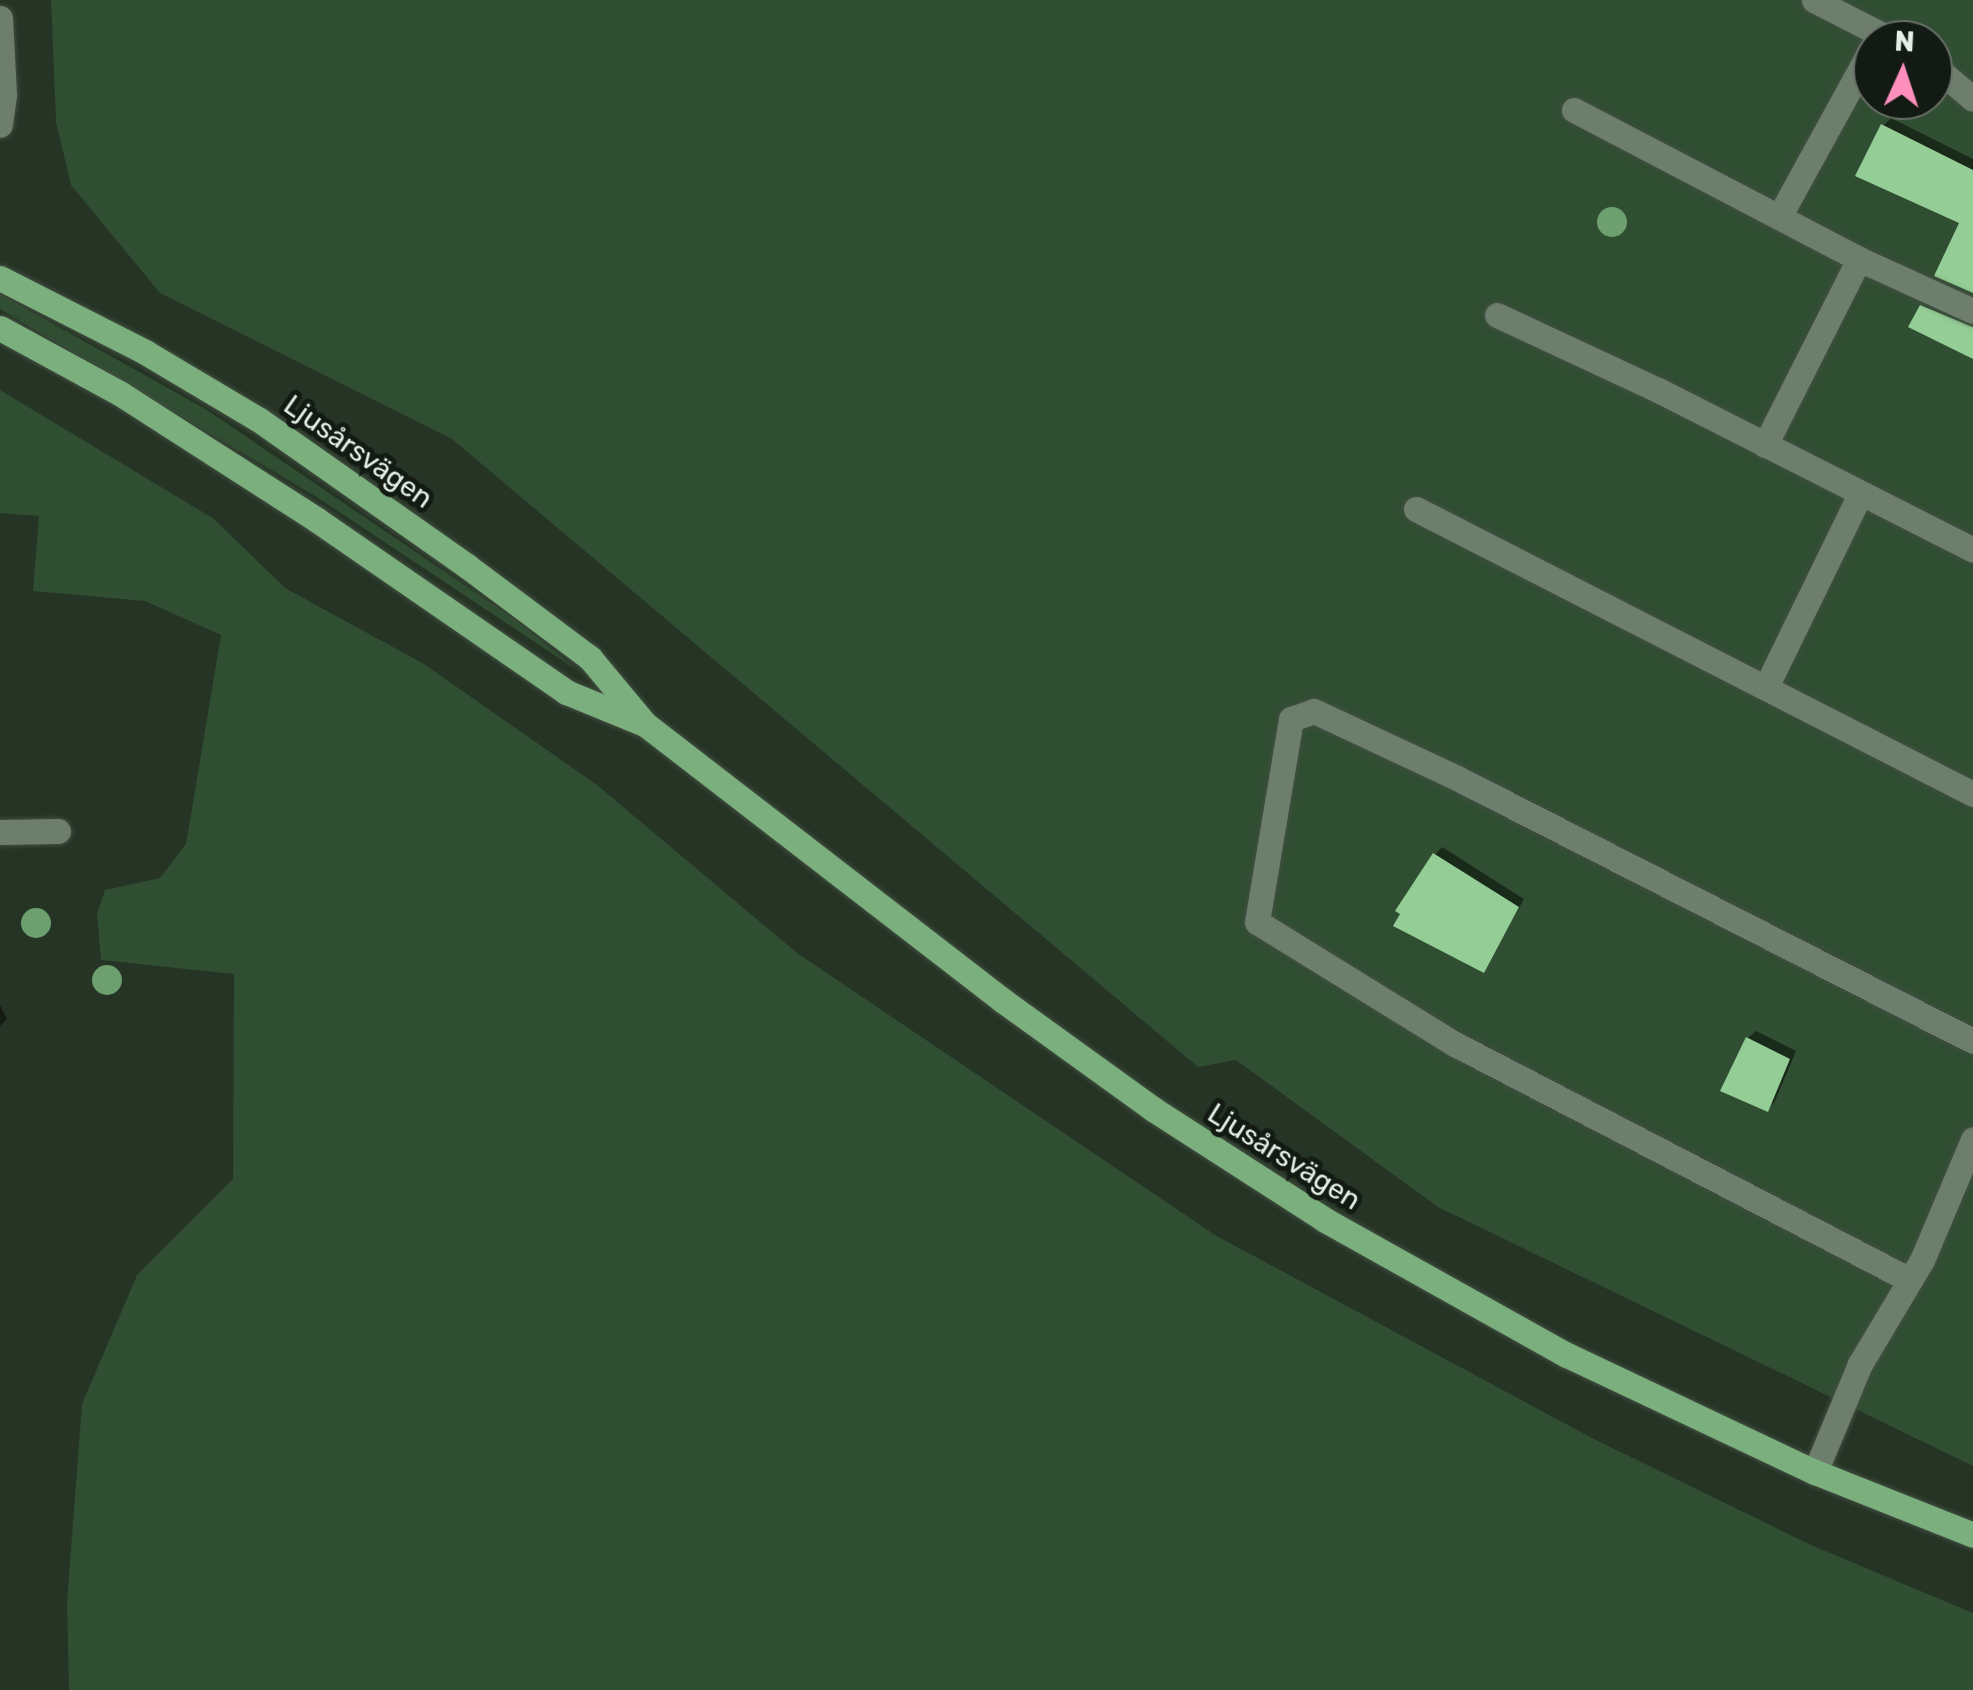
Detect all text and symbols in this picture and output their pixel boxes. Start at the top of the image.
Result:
north arrow [1853,20,1953,120]
text: N [1894,25,1915,59]
street label: Ljusårsvägen [277,388,439,516]
street label: Ljusårsvägen [1201,1097,1367,1217]

